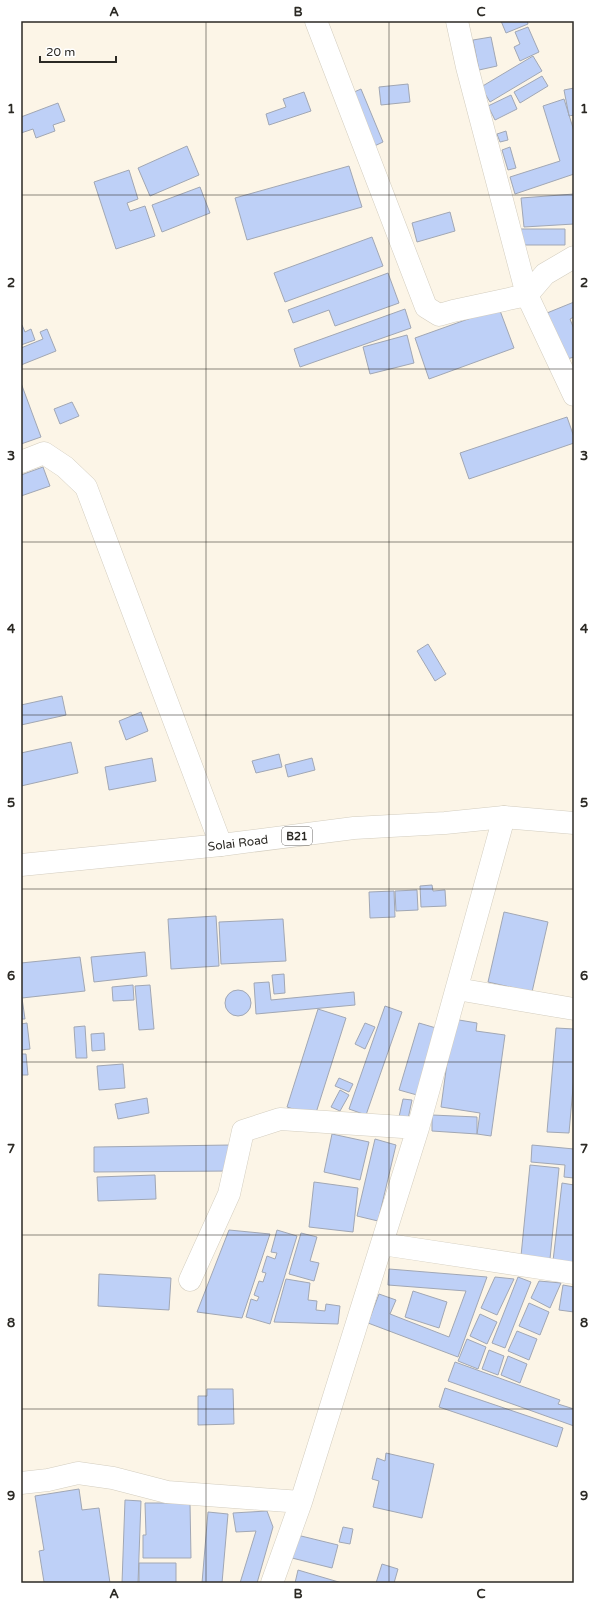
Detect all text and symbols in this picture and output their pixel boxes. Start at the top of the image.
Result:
text: A [109,4,119,20]
text: B [293,4,303,20]
text: C [476,4,486,20]
scale bar [40,38,116,64]
text: 20 m [46,45,75,59]
text: 1 [7,101,15,117]
text: 1 [580,101,588,117]
text: 2 [7,275,15,291]
text: 2 [580,275,588,291]
text: 3 [7,448,15,464]
text: 3 [580,448,588,464]
text: 4 [7,621,16,637]
text: 4 [580,621,589,637]
text: 5 [7,795,15,811]
text: 5 [580,795,588,811]
road number: B21 [282,827,312,845]
street label: Solai Road [207,832,269,854]
text: 6 [7,968,15,984]
text: 6 [580,968,588,984]
text: 7 [7,1141,15,1157]
text: 7 [580,1141,588,1157]
text: 8 [7,1315,15,1331]
text: 8 [580,1315,588,1331]
text: 9 [7,1488,15,1504]
text: 9 [580,1488,588,1504]
text: A [109,1586,119,1602]
text: B [293,1586,303,1602]
text: C [476,1586,486,1602]

